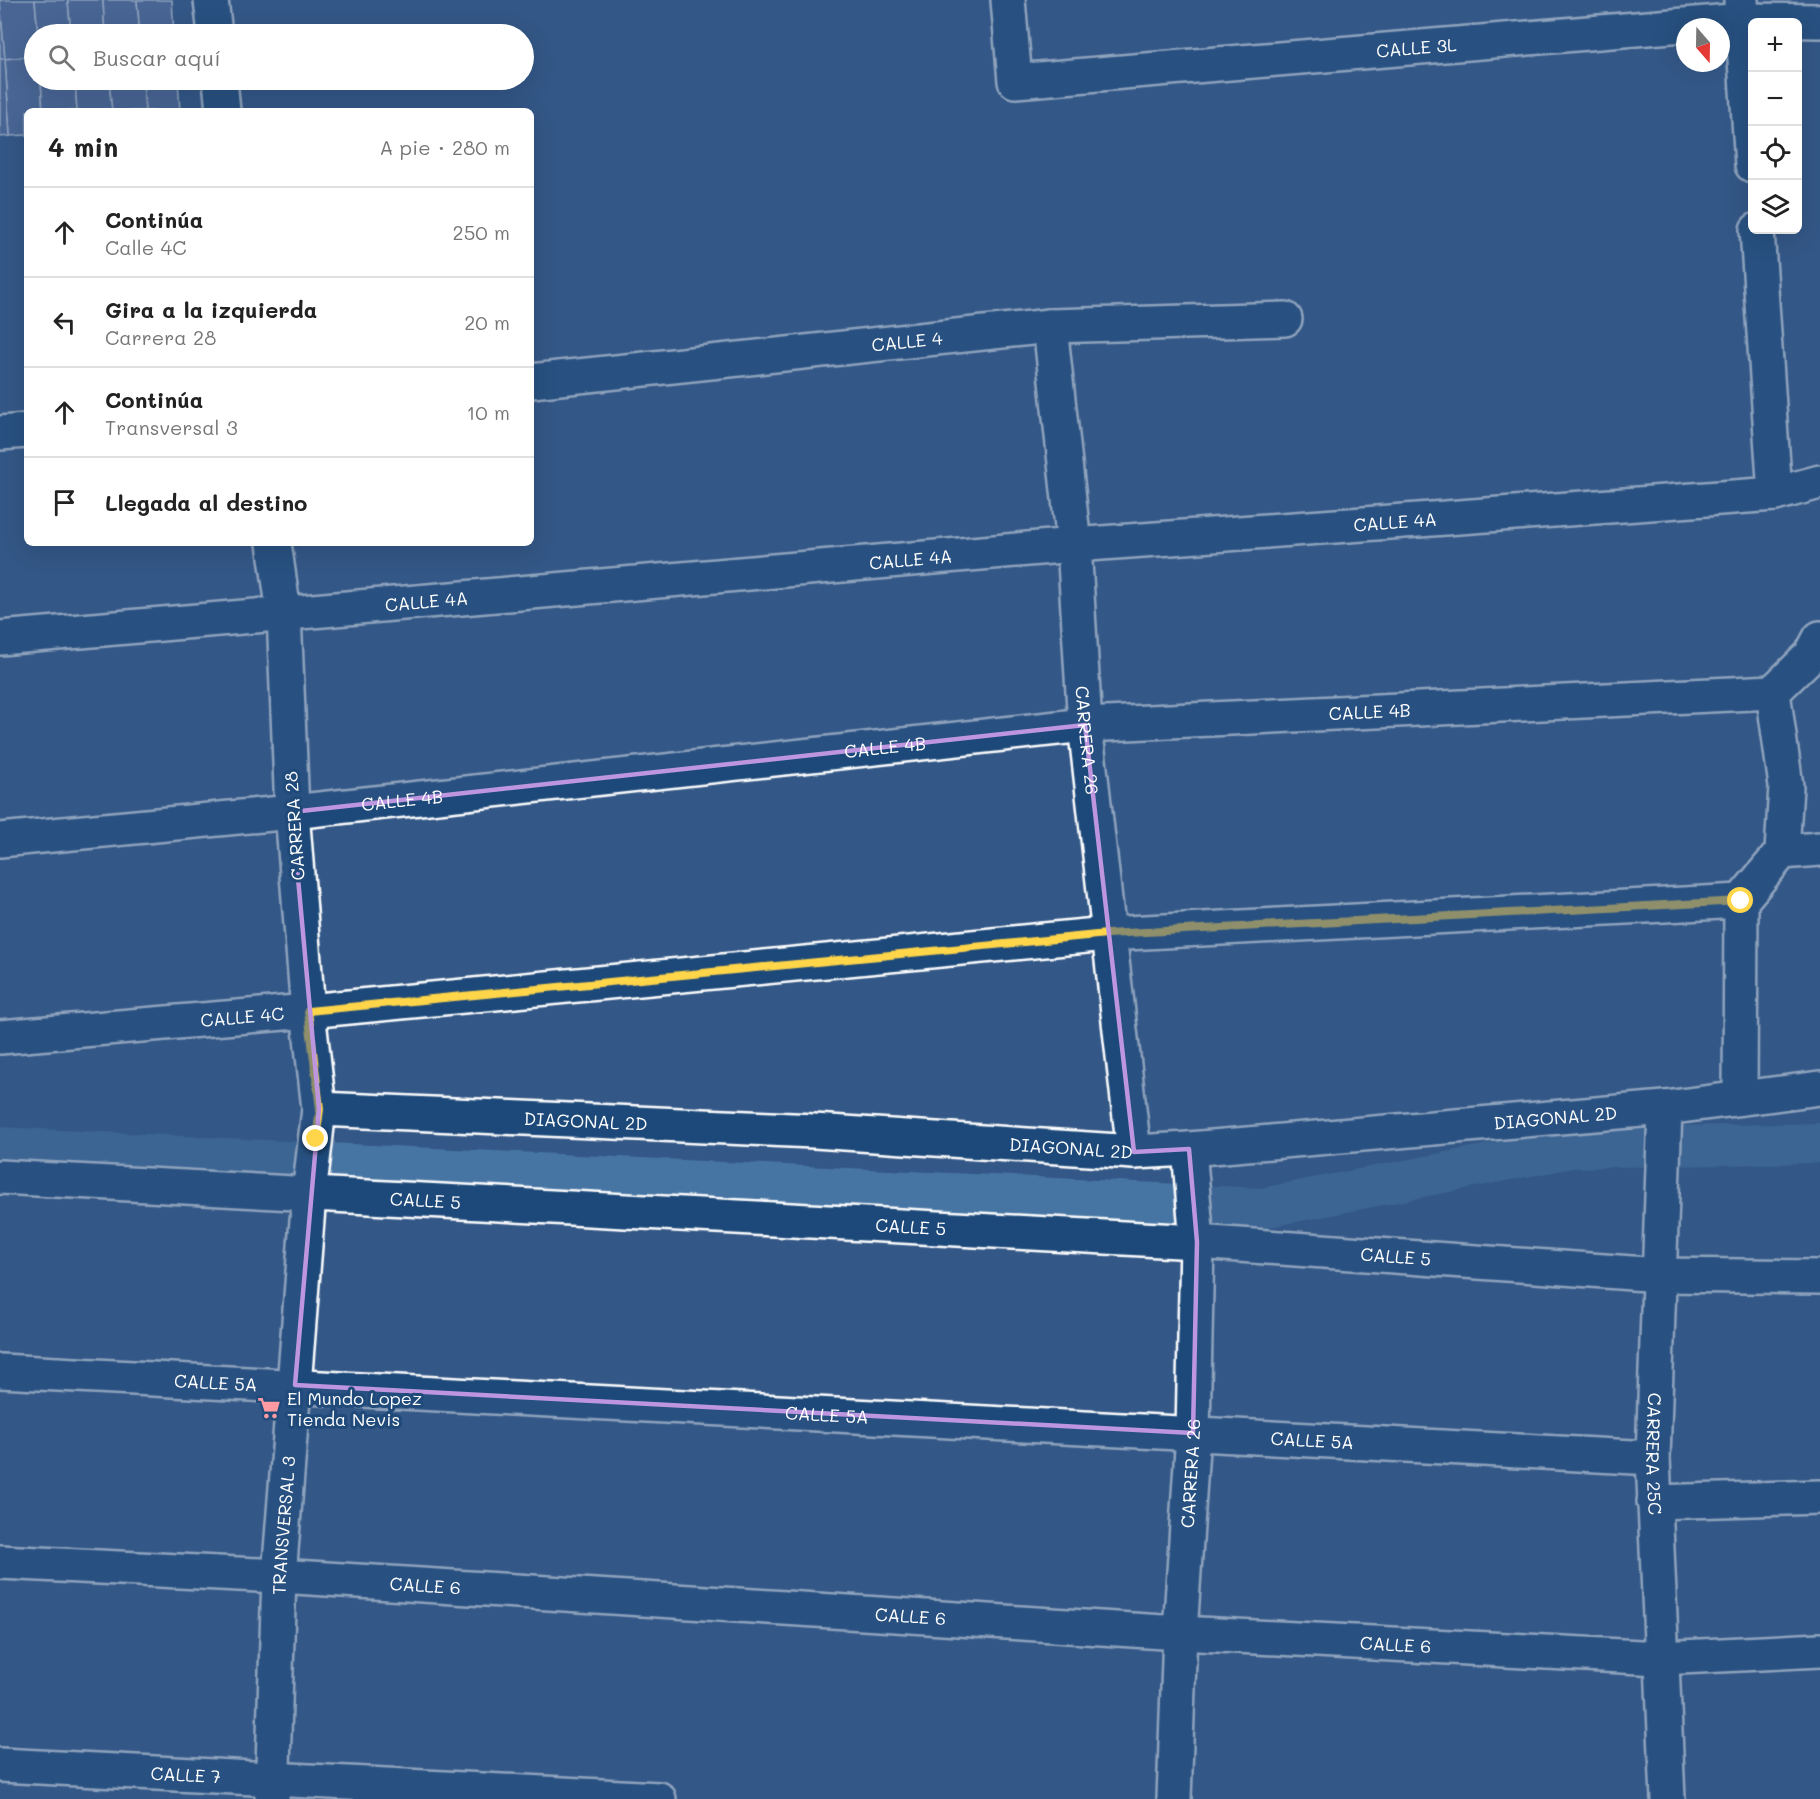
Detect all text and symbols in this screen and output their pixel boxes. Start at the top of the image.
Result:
north arrow [1676,18,1730,72]
map controls [1748,18,1802,234]
button: + [1748,18,1802,72]
search box [24,24,534,90]
street label: CALLE 3L [1375,32,1458,63]
icon: search [45,41,78,74]
text: Buscar aquí [93,43,221,72]
button: − [1748,72,1802,126]
button: locate [1748,126,1802,180]
text: 4 min [48,130,118,164]
text: A pie · 280 m [379,134,510,160]
button: layers [1748,180,1802,234]
text: Continúa [105,205,203,234]
icon: ahead [48,216,81,249]
text: 250 m [453,219,510,245]
text: Calle 4C [105,234,187,260]
text: Gira a la izquierda [105,295,317,324]
icon: left [48,306,81,339]
text: 20 m [464,309,510,335]
text: Carrera 28 [105,324,216,350]
street label: CALLE 4 [870,325,944,357]
text: Continúa [105,385,203,414]
icon: ahead [48,396,81,429]
text: 10 m [466,399,510,425]
text: Transversal 3 [105,414,238,440]
icon: arrive [48,486,81,519]
text: Llegada al destino [105,488,307,517]
street label: CALLE 4A [1353,507,1438,537]
street label: CALLE 4A [868,544,953,575]
street label: CALLE 4A [384,586,469,617]
street label: CARRERA 26 [1071,685,1105,796]
street label: CALLE 4B [1328,697,1411,725]
street label: CALLE 4B [843,731,927,763]
street label: CARRERA 28 [278,771,310,881]
street label: CALLE 4B [360,784,444,816]
route start [1727,887,1753,913]
street label: CALLE 4C [199,1001,285,1032]
street label: DIAGONAL 2D [1493,1100,1618,1135]
street label: DIAGONAL 2D [523,1106,648,1136]
route end [302,1125,328,1151]
street label: DIAGONAL 2D [1008,1132,1133,1164]
street label: CALLE 5 [389,1186,461,1214]
street label: CALLE 5 [875,1213,947,1240]
street label: CALLE 5 [1360,1242,1432,1271]
street label: CALLE 5A [173,1368,258,1397]
place label: El Mundo Lopez Tienda Nevis [287,1386,422,1431]
street label: CARRERA 25C [1641,1392,1667,1515]
supermarket icon: El Mundo Lopez Tienda Nevis [256,1395,282,1421]
street label: CALLE 5A [785,1400,869,1429]
street label: CARRERA 26 [1175,1419,1205,1529]
street label: CALLE 5A [1270,1426,1354,1454]
street label: TRANSVERSAL 3 [266,1455,300,1595]
street label: CALLE 6 [389,1571,462,1599]
street label: CALLE 6 [874,1602,947,1630]
street label: CALLE 6 [1359,1630,1432,1658]
street label: CALLE 7 [150,1761,222,1788]

